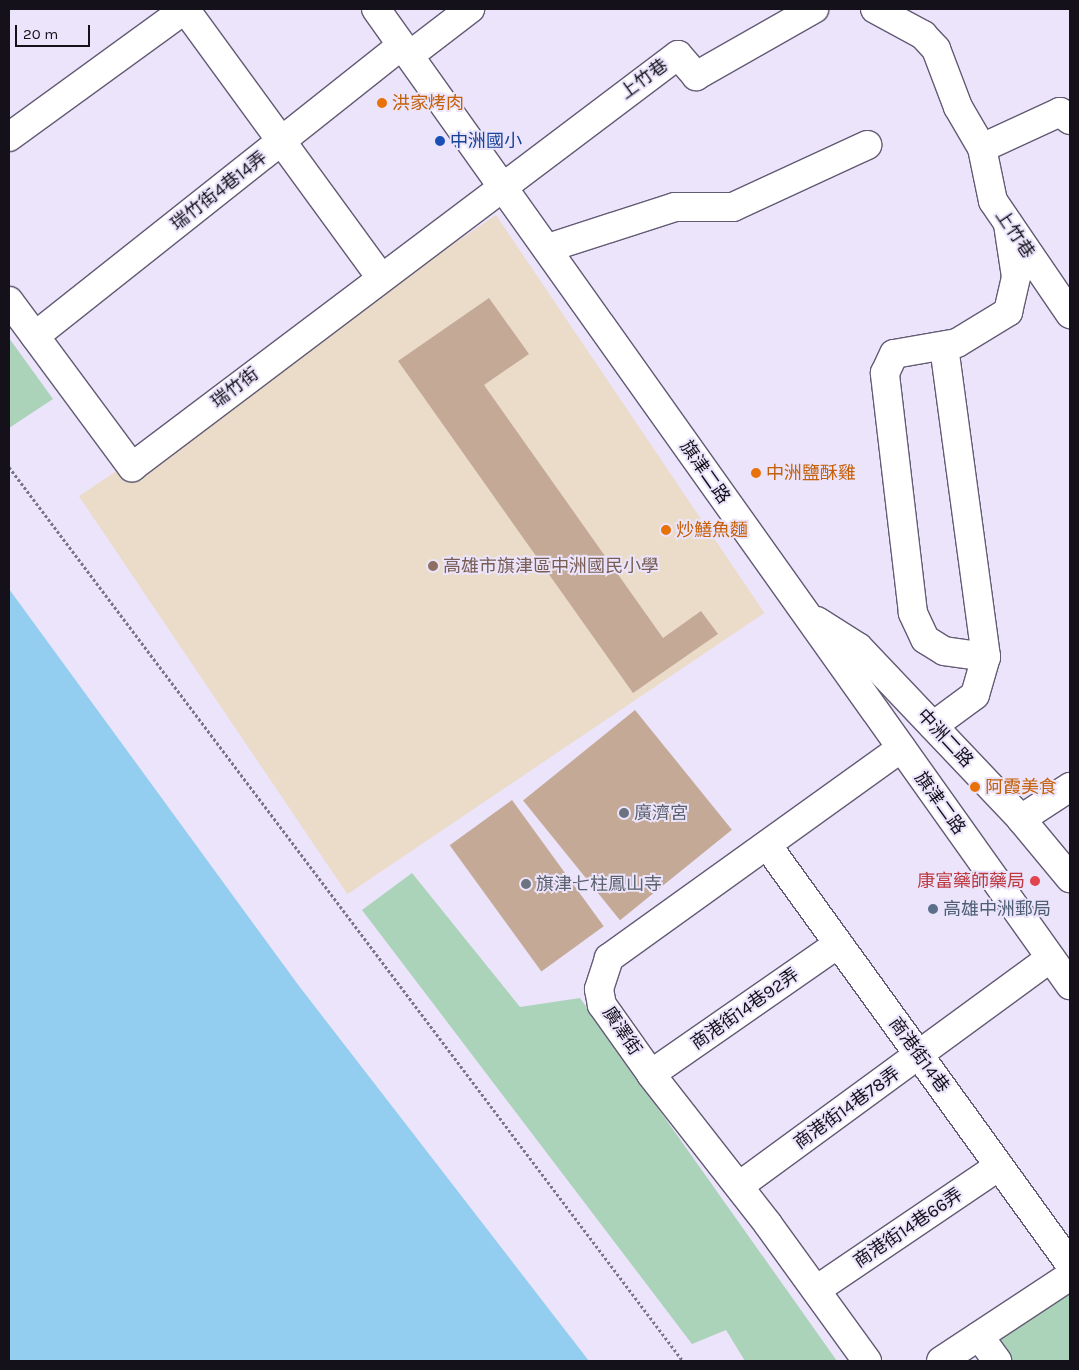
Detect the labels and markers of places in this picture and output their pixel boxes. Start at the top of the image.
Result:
place label: 洪家烤肉 [392,92,464,114]
marker: 洪家烤肉 [376,97,388,109]
place label: 中洲國小 [450,130,522,152]
marker: 中洲國小 [434,135,446,147]
place label: 中洲鹽酥雞 [766,462,856,484]
marker: 中洲鹽酥雞 [750,467,762,479]
place label: 炒鱔魚麵 [676,519,748,541]
marker: 炒鱔魚麵 [660,524,672,536]
place label: 高雄市旗津區中洲國民小學 [443,555,659,577]
marker: 高雄市旗津區中洲國民小學 [427,560,439,572]
place label: 阿霞美食 [985,776,1057,798]
marker: 阿霞美食 [969,781,981,793]
place label: 廣濟宮 [634,802,688,824]
marker: 廣濟宮 [618,807,630,819]
place label: 康富藥師藥局 [917,870,1025,892]
place label: 旗津七柱鳳山寺 [536,873,662,895]
marker: 康富藥師藥局 [1029,875,1041,887]
marker: 旗津七柱鳳山寺 [520,878,532,890]
place label: 高雄中洲郵局 [943,898,1051,920]
marker: 高雄中洲郵局 [927,903,939,915]

